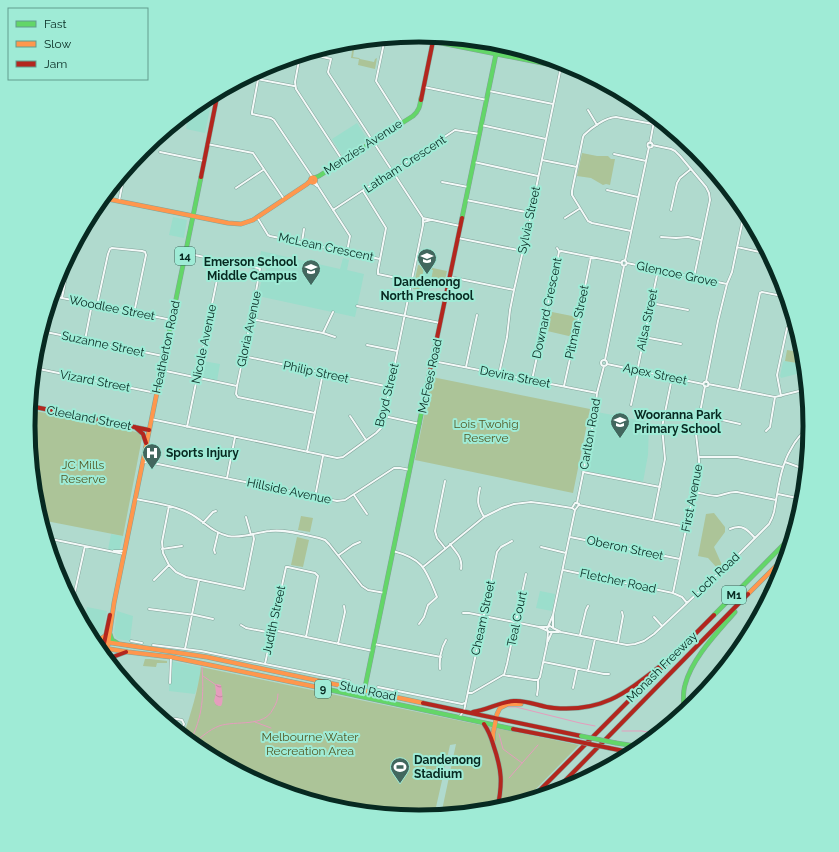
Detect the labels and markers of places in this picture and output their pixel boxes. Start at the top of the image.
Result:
school or university icon: Dandenong North Preschool [416,247,438,275]
place label: Emerson School Middle Campus [204,255,297,283]
school or university icon: Emerson School Middle Campus [300,258,322,286]
place label: Dandenong North Preschool [380,275,474,303]
place label: Wooranna Park Primary School [634,408,722,436]
school or university icon: Wooranna Park Primary School [609,411,631,439]
hospital icon: Sports Injury [141,442,163,470]
place label: Sports Injury [166,446,239,460]
place label: Dandenong Stadium [414,753,481,781]
sports icon: Dandenong Stadium [389,756,411,784]

